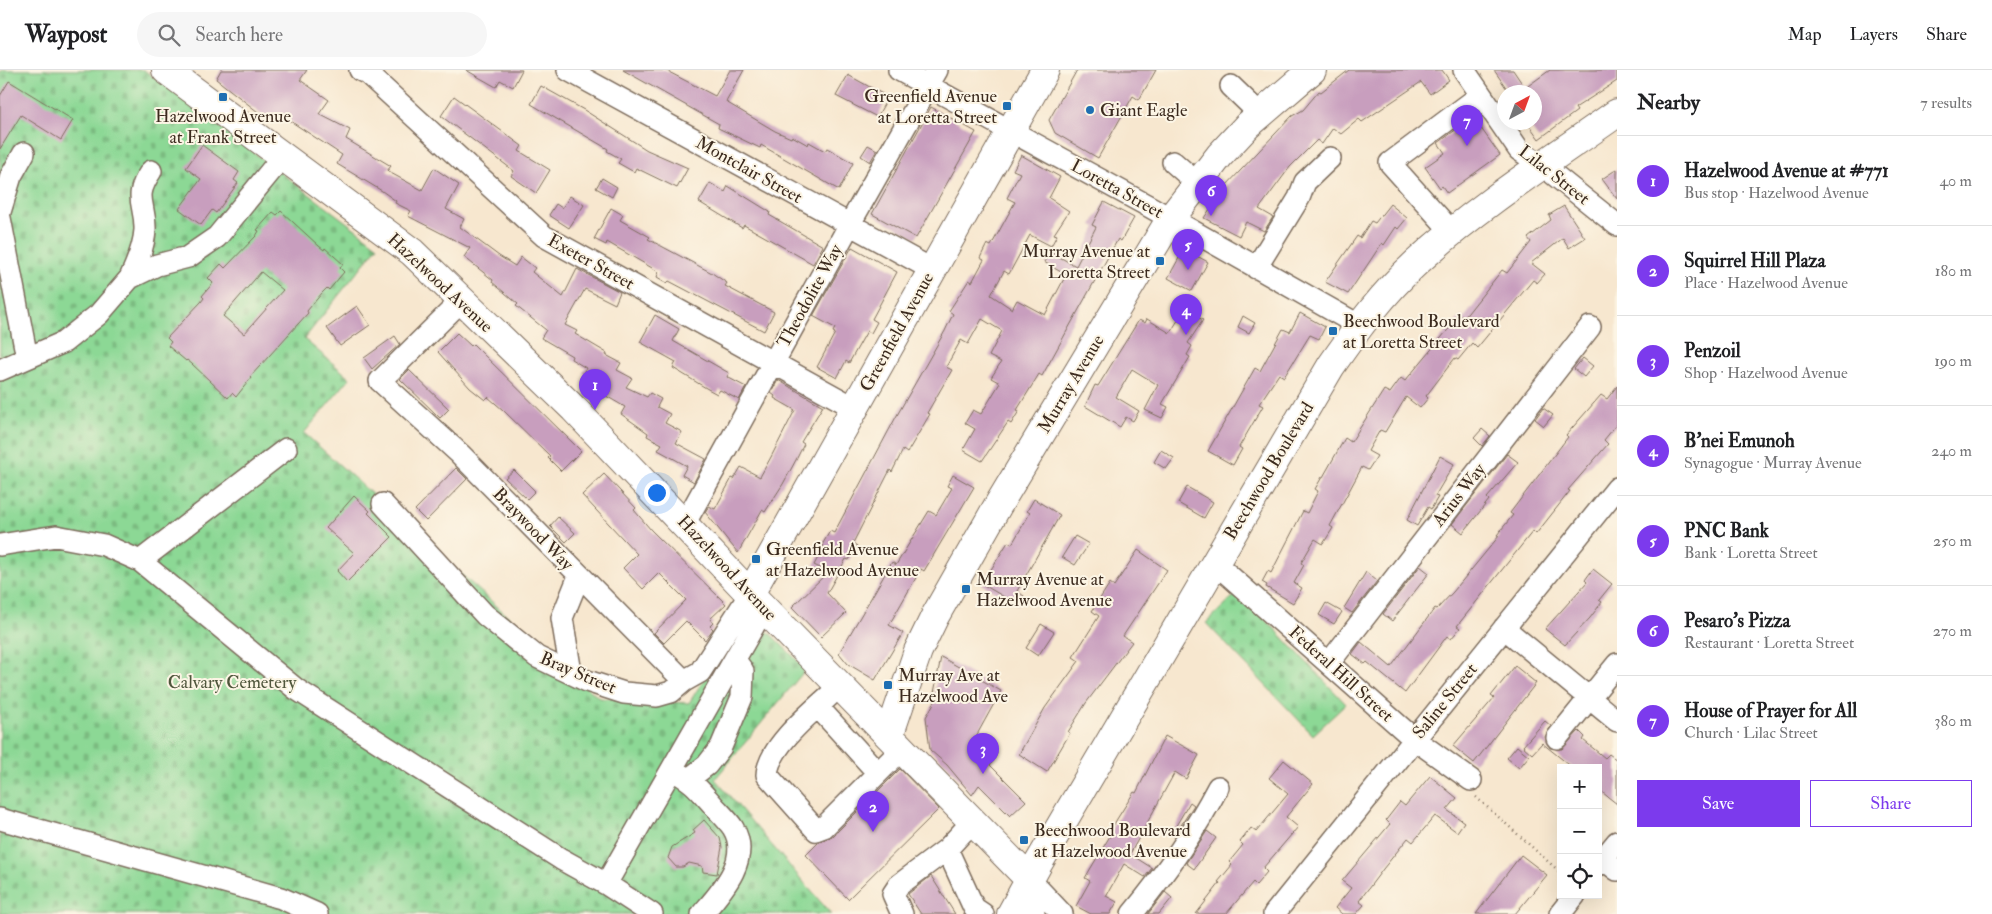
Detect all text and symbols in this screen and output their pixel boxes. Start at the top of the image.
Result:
search box [137,12,487,57]
text: Waypost [25,19,107,50]
icon: search [155,21,183,49]
text: Search here [195,23,283,47]
text: Map [1788,23,1822,46]
text: Layers [1850,23,1898,46]
text: Share [1926,23,1967,46]
place label: Greenfield Avenue at Loretta Street [864,85,997,129]
north arrow [1497,85,1542,130]
text: Nearby [1637,89,1700,116]
marker: Hazelwood Avenue at Frank Street [217,91,229,103]
text: 7 results [1920,93,1972,113]
place label: Giant Eagle [1100,99,1188,122]
marker: Greenfield Avenue at Loretta Street [1001,100,1013,112]
marker: Giant Eagle [1084,104,1096,116]
place label: Hazelwood Avenue at Frank Street [155,105,291,149]
pin: 7 [1451,105,1483,146]
street label: Montclair Street [692,131,807,209]
street label: Lilac Street [1514,140,1594,210]
street label: Loretta Street [1067,154,1167,224]
text: Hazelwood Avenue at #771 [1684,159,1889,183]
text: 1 [1650,171,1656,191]
text: 40 m [1939,171,1972,191]
pin: 6 [1195,175,1227,216]
text: Bus stop · Hazelwood Avenue [1684,183,1869,203]
street label: Hazelwood Avenue [382,228,498,338]
street label: Exeter Street [544,229,639,295]
pin: 5 [1172,229,1204,270]
street label: Theodolite Way [772,239,848,352]
place label: Murray Avenue at Loretta Street [1022,240,1150,284]
text: Squirrel Hill Plaza [1684,249,1825,273]
marker: Murray Avenue at Loretta Street [1154,255,1166,267]
text: 2 [1649,261,1657,281]
text: 180 m [1935,261,1972,281]
street label: Greenfield Avenue [855,268,939,396]
text: Place · Hazelwood Avenue [1684,273,1848,293]
pin: 4 [1170,294,1202,335]
place label: Beechwood Boulevard at Loretta Street [1343,310,1500,354]
marker: Beechwood Boulevard at Loretta Street [1327,325,1339,337]
street label: Murray Avenue [1033,330,1110,437]
text: Penzoil [1684,339,1741,363]
text: 3 [1650,351,1656,371]
text: 190 m [1934,351,1972,371]
text: Shop · Hazelwood Avenue [1684,363,1848,383]
pin: 1 [579,369,611,410]
street label: Beechwood Boulevard [1219,398,1319,544]
text: B'nei Emunoh [1684,429,1795,453]
text: 4 [1649,441,1657,461]
text: 240 m [1931,441,1972,461]
text: Synagogue · Murray Avenue [1684,453,1862,473]
street label: Arius Way [1427,458,1492,532]
your location [644,480,670,506]
street label: Braywood Way [488,483,579,576]
street label: Hazelwood Avenue [672,510,782,626]
text: PNC Bank [1684,519,1769,543]
text: 5 [1649,531,1657,551]
text: 250 m [1933,531,1972,551]
place label: Greenfield Avenue at Hazelwood Avenue [766,538,919,582]
text: Bank · Loretta Street [1684,543,1818,563]
marker: Greenfield Avenue at Hazelwood Avenue [750,553,762,565]
place label: Murray Avenue at Hazelwood Avenue [976,568,1112,612]
marker: Murray Avenue at Hazelwood Avenue [960,583,972,595]
text: Pesaro's Pizza [1684,609,1790,633]
street label: Federal Hill Street [1284,621,1398,727]
text: 6 [1649,621,1657,641]
text: 270 m [1933,621,1972,641]
text: Restaurant · Loretta Street [1684,633,1854,653]
street label: Bray Street [536,647,620,699]
street label: Saline Street [1407,658,1483,744]
place label: Murray Ave at Hazelwood Ave [898,664,1008,708]
park label: Calvary Cemetery [168,671,297,694]
marker: Murray Ave at Hazelwood Ave [882,679,894,691]
text: House of Prayer for All [1684,699,1857,723]
text: 7 [1649,711,1657,731]
text: 380 m [1934,711,1972,731]
text: Church · Lilac Street [1684,723,1818,743]
pin: 3 [967,733,999,774]
map controls [1557,764,1602,899]
button: + [1557,764,1602,809]
button: Save [1637,780,1800,827]
button: Share [1810,780,1972,827]
pin: 2 [857,791,889,832]
button: − [1557,809,1602,854]
place label: Beechwood Boulevard at Hazelwood Avenue [1034,819,1191,863]
marker: Beechwood Boulevard at Hazelwood Avenue [1018,834,1030,846]
button: locate [1557,854,1602,899]

